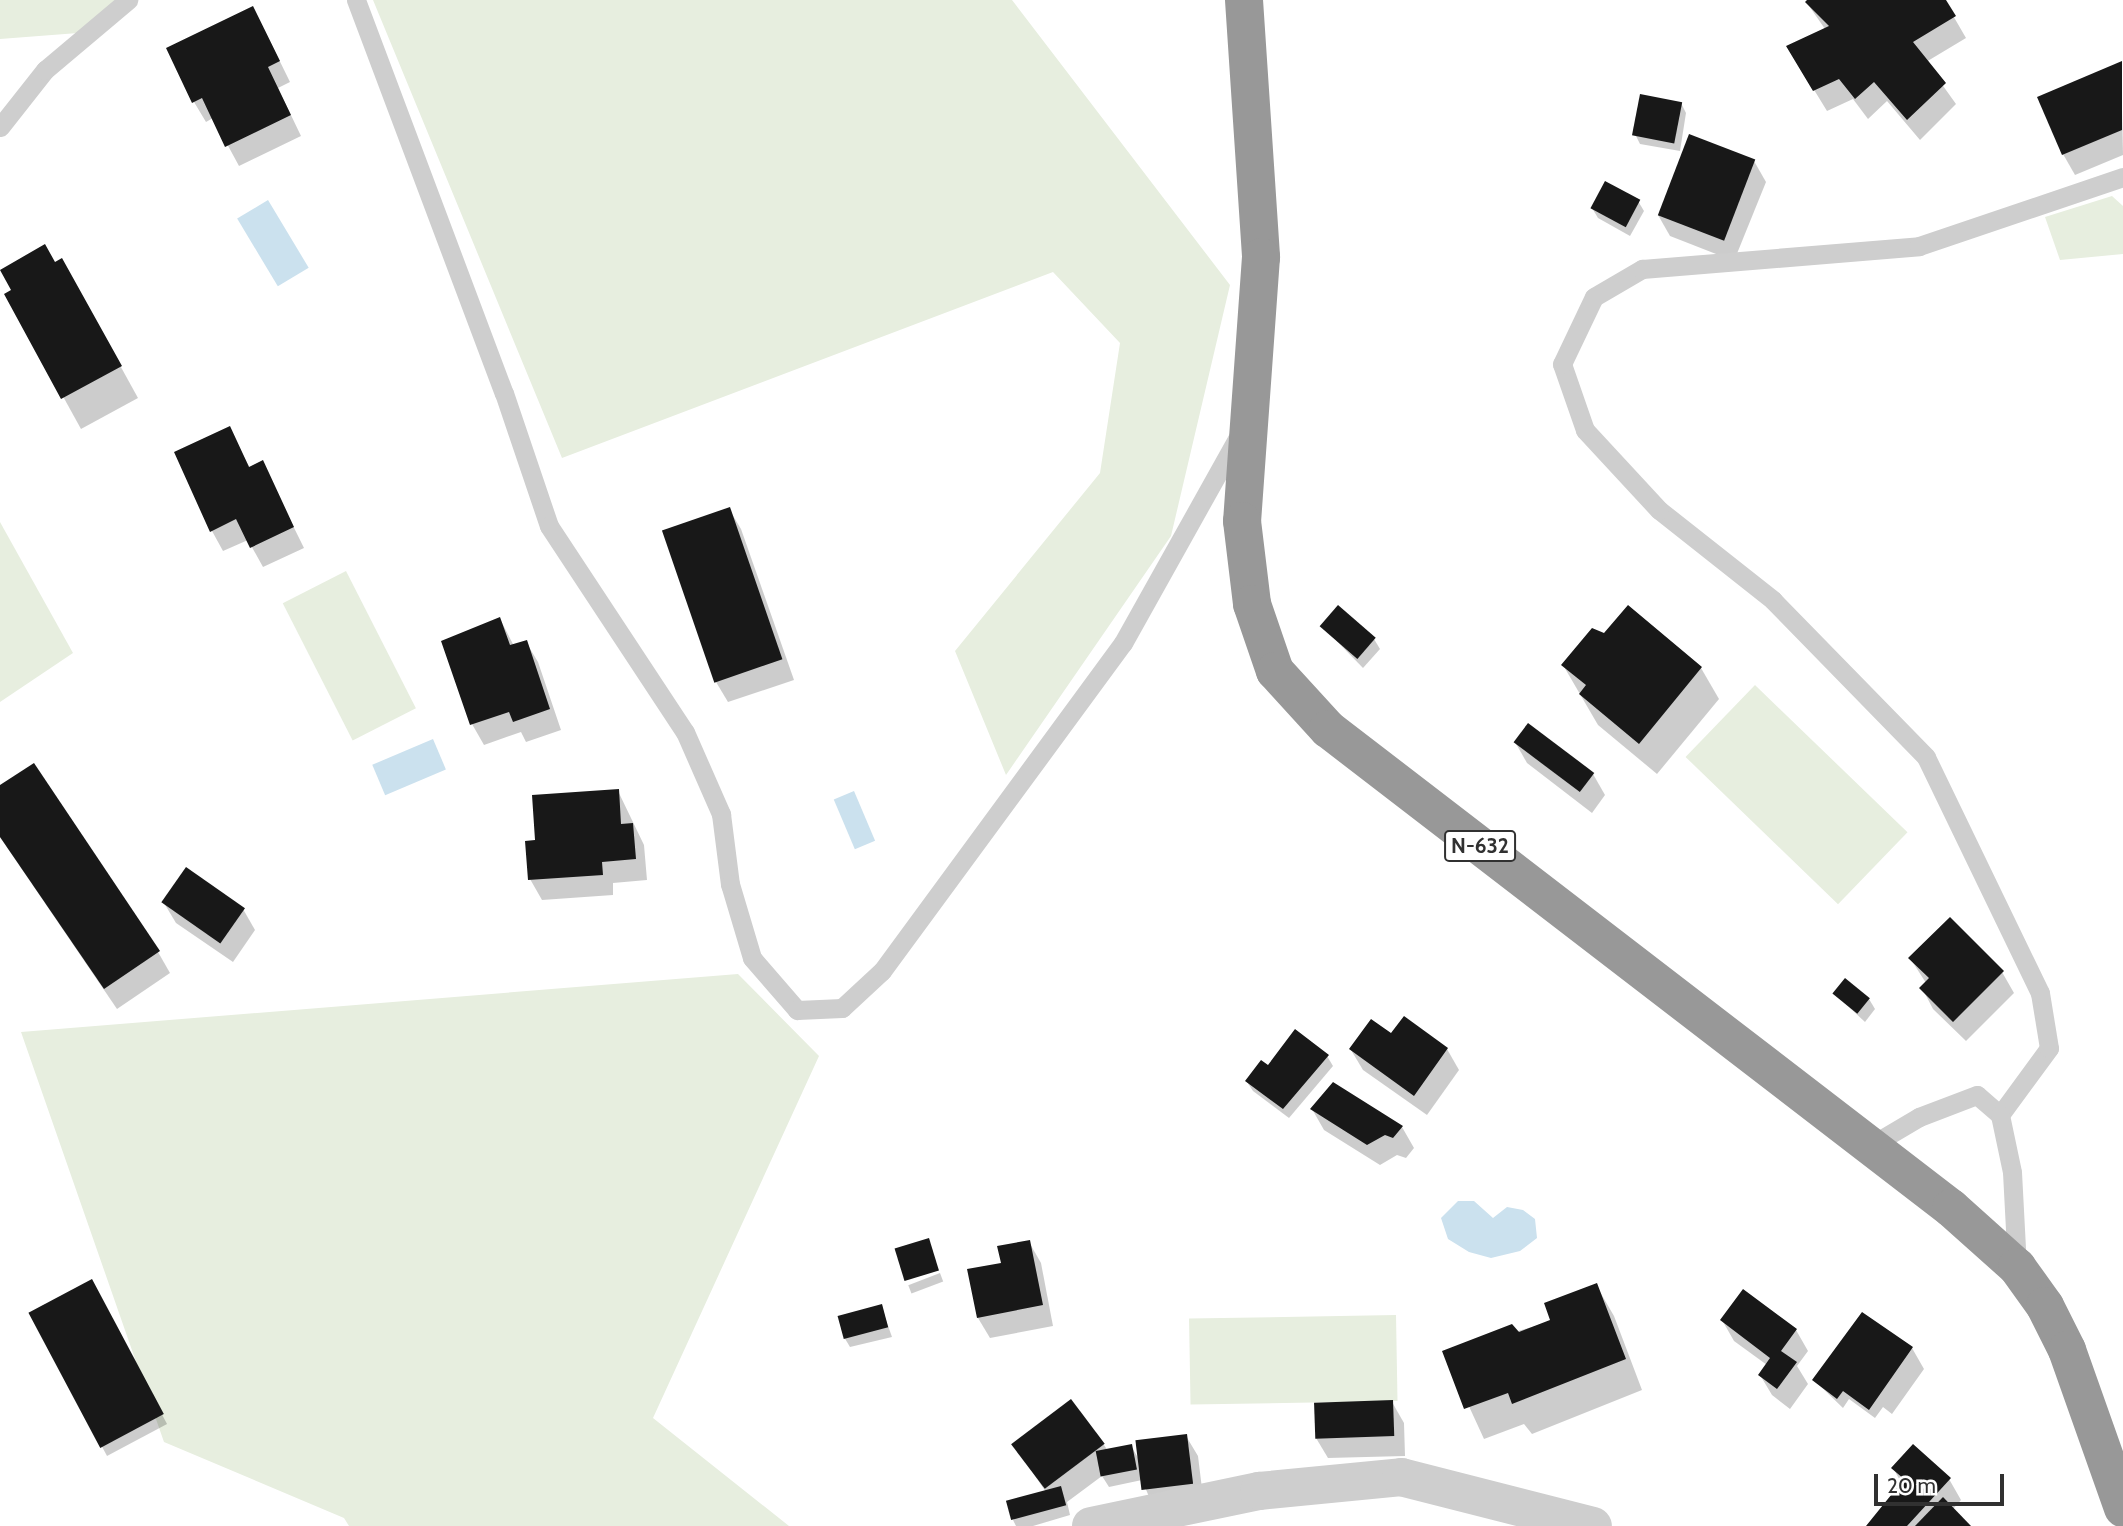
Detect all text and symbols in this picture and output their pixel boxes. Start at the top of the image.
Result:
road number: N-632 [1443,828,1517,864]
scale bar [1878,1460,2008,1504]
text: 20 m [1887,1473,1936,1498]

